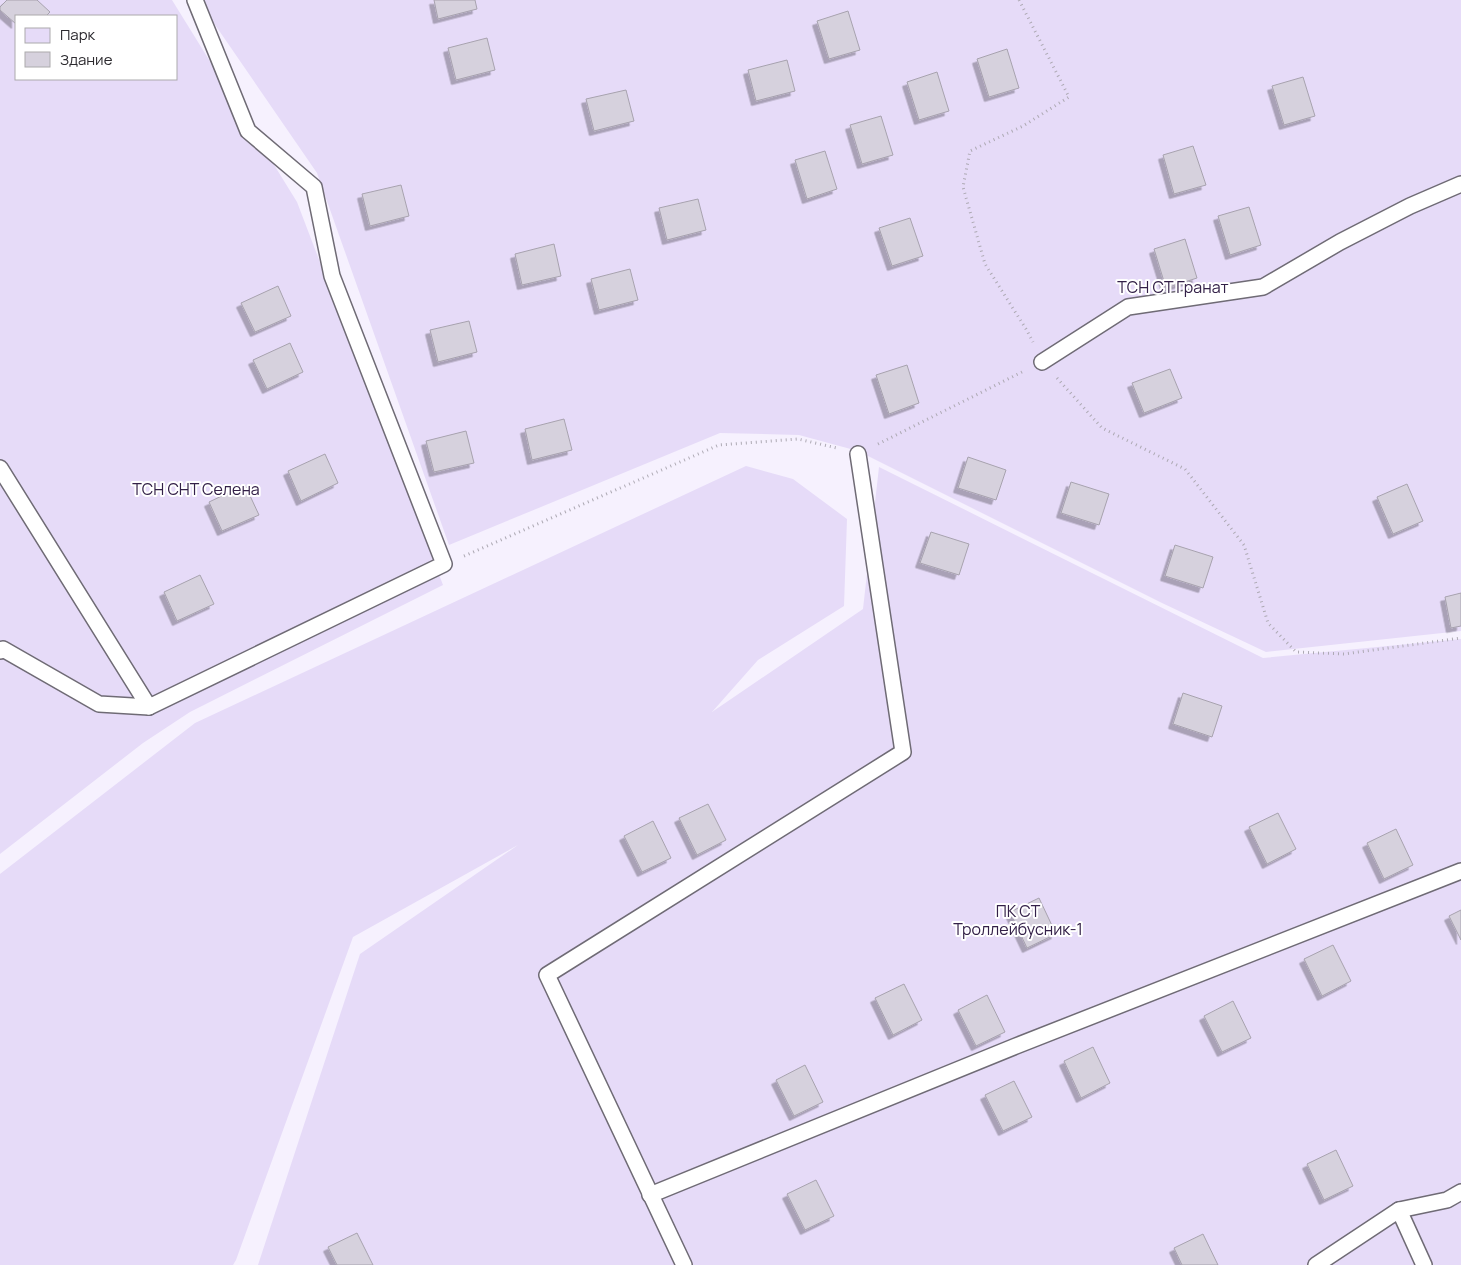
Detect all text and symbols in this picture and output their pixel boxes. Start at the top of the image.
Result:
legend [15,15,178,80]
text: Парк [60,24,96,45]
text: Здание [60,49,113,70]
park label: ТСН СТ Гранат [1117,276,1229,298]
park label: ТСН СНТ Селена [132,478,260,500]
park label: ПК СТ Троллейбусник-1 [953,900,1083,940]

